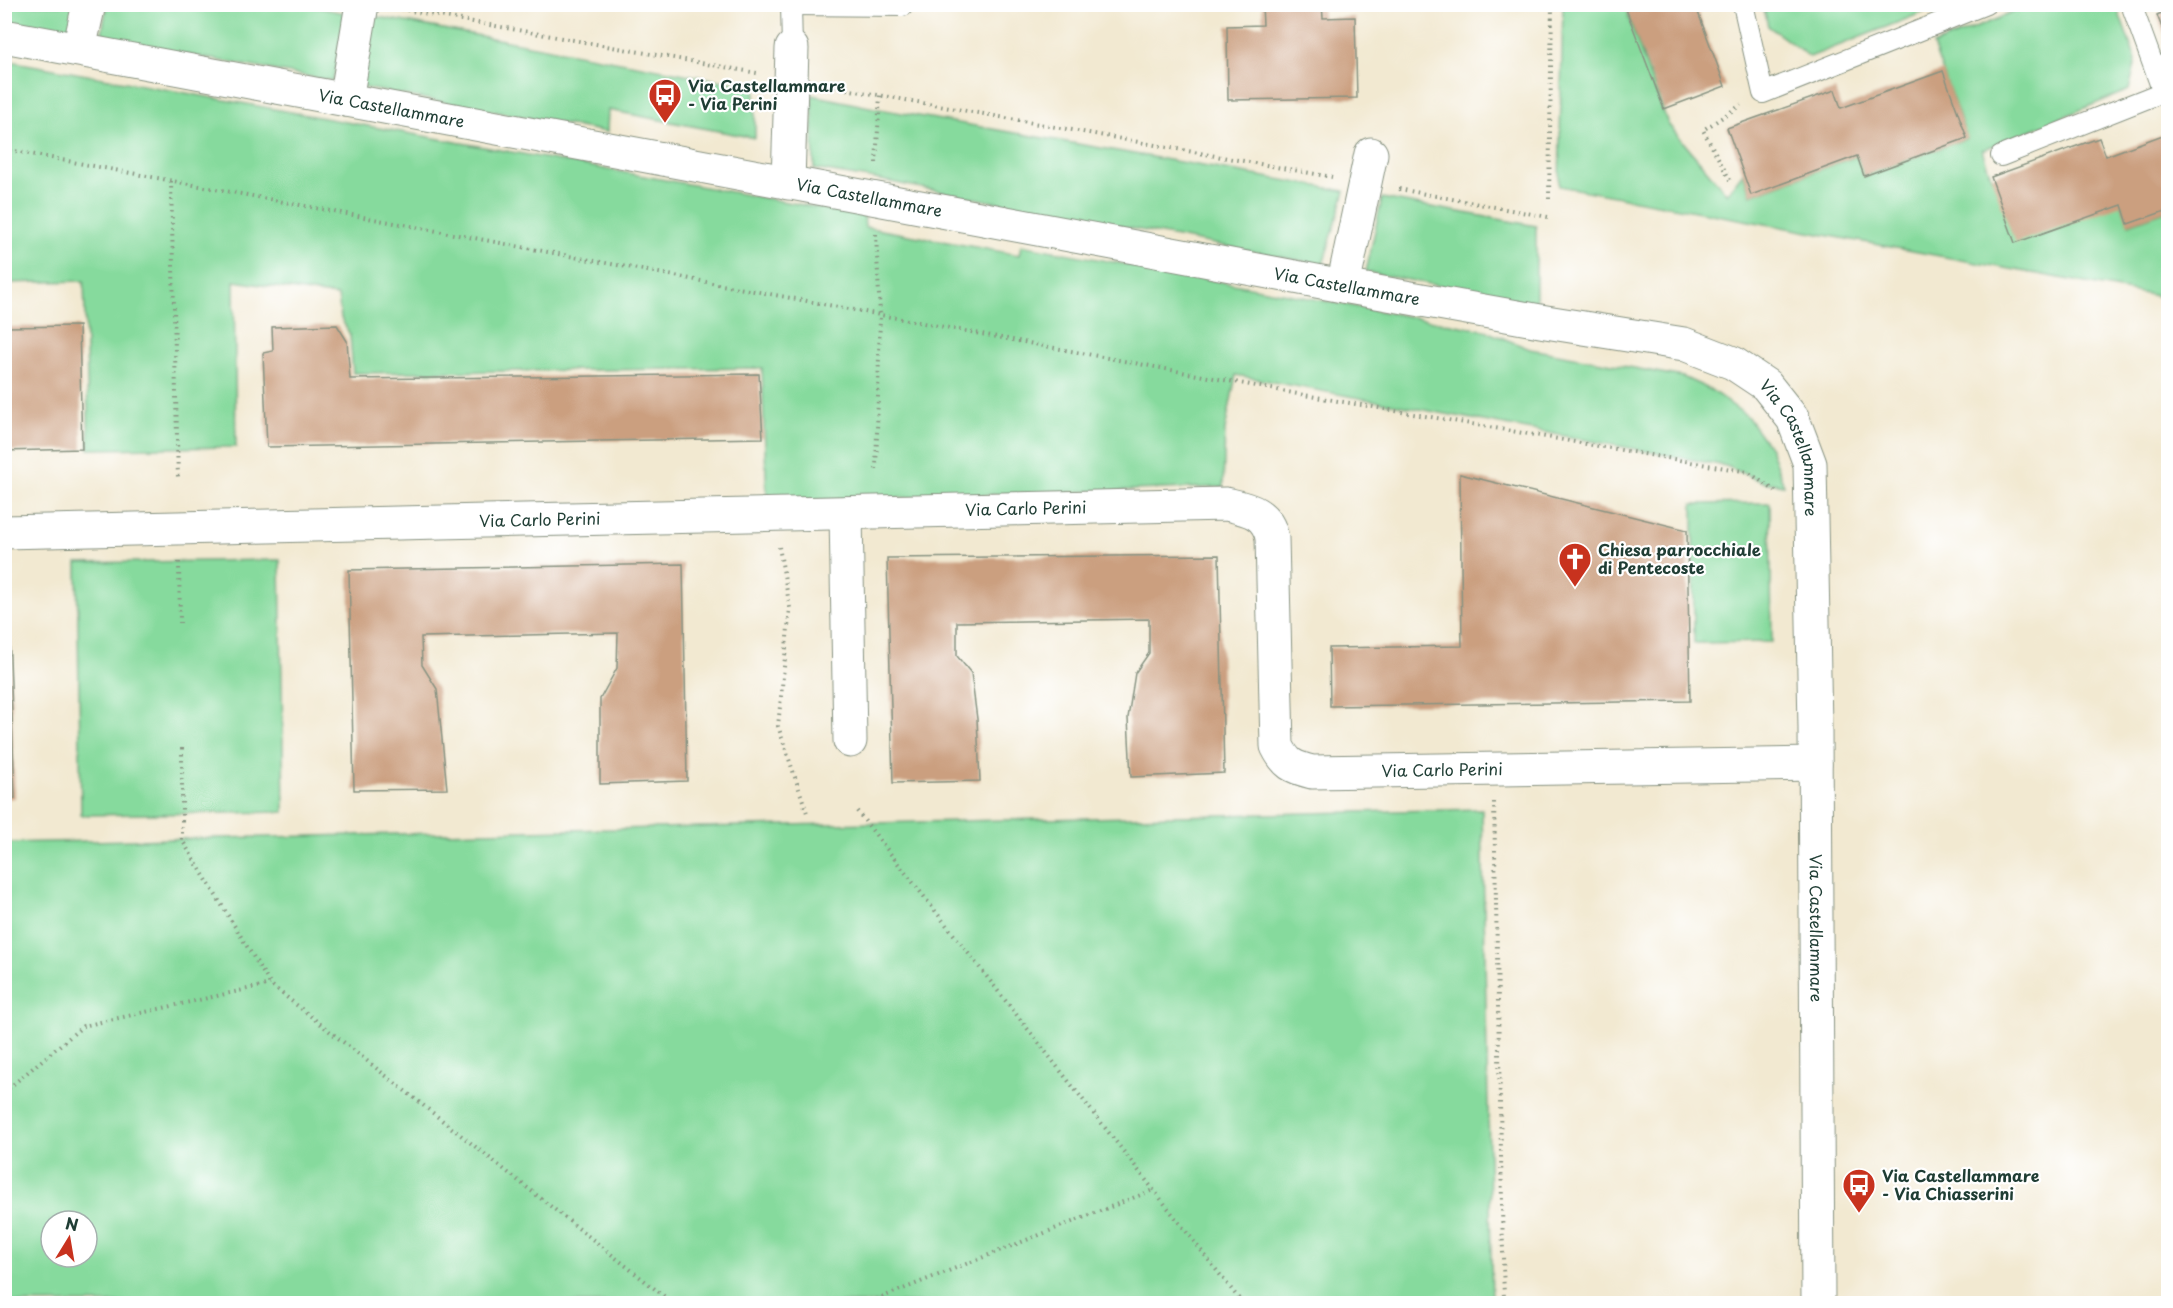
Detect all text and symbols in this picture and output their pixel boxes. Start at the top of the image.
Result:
place label: Via Castellammare - Via Perini [688,73,846,115]
bus stop icon: Via Castellammare - Via Perini [647,77,683,124]
street label: Via Castellammare [316,82,467,133]
street label: Via Castellammare [794,171,944,222]
street label: Via Castellammare [1272,260,1422,310]
street label: Via Castellammare [1755,374,1824,516]
street label: Via Carlo Perini [965,494,1087,521]
street label: Via Carlo Perini [479,505,601,532]
place label: Chiesa parrocchiale di Pentecoste [1598,537,1761,579]
church icon: Chiesa parrocchiale di Pentecoste [1557,541,1593,588]
street label: Via Carlo Perini [1381,756,1503,782]
street label: Via Castellammare [1805,854,1829,1002]
place label: Via Castellammare - Via Chiasserini [1882,1163,2040,1205]
bus stop icon: Via Castellammare - Via Chiasserini [1841,1167,1877,1214]
north arrow [39,1209,99,1269]
text: N [64,1210,81,1236]

